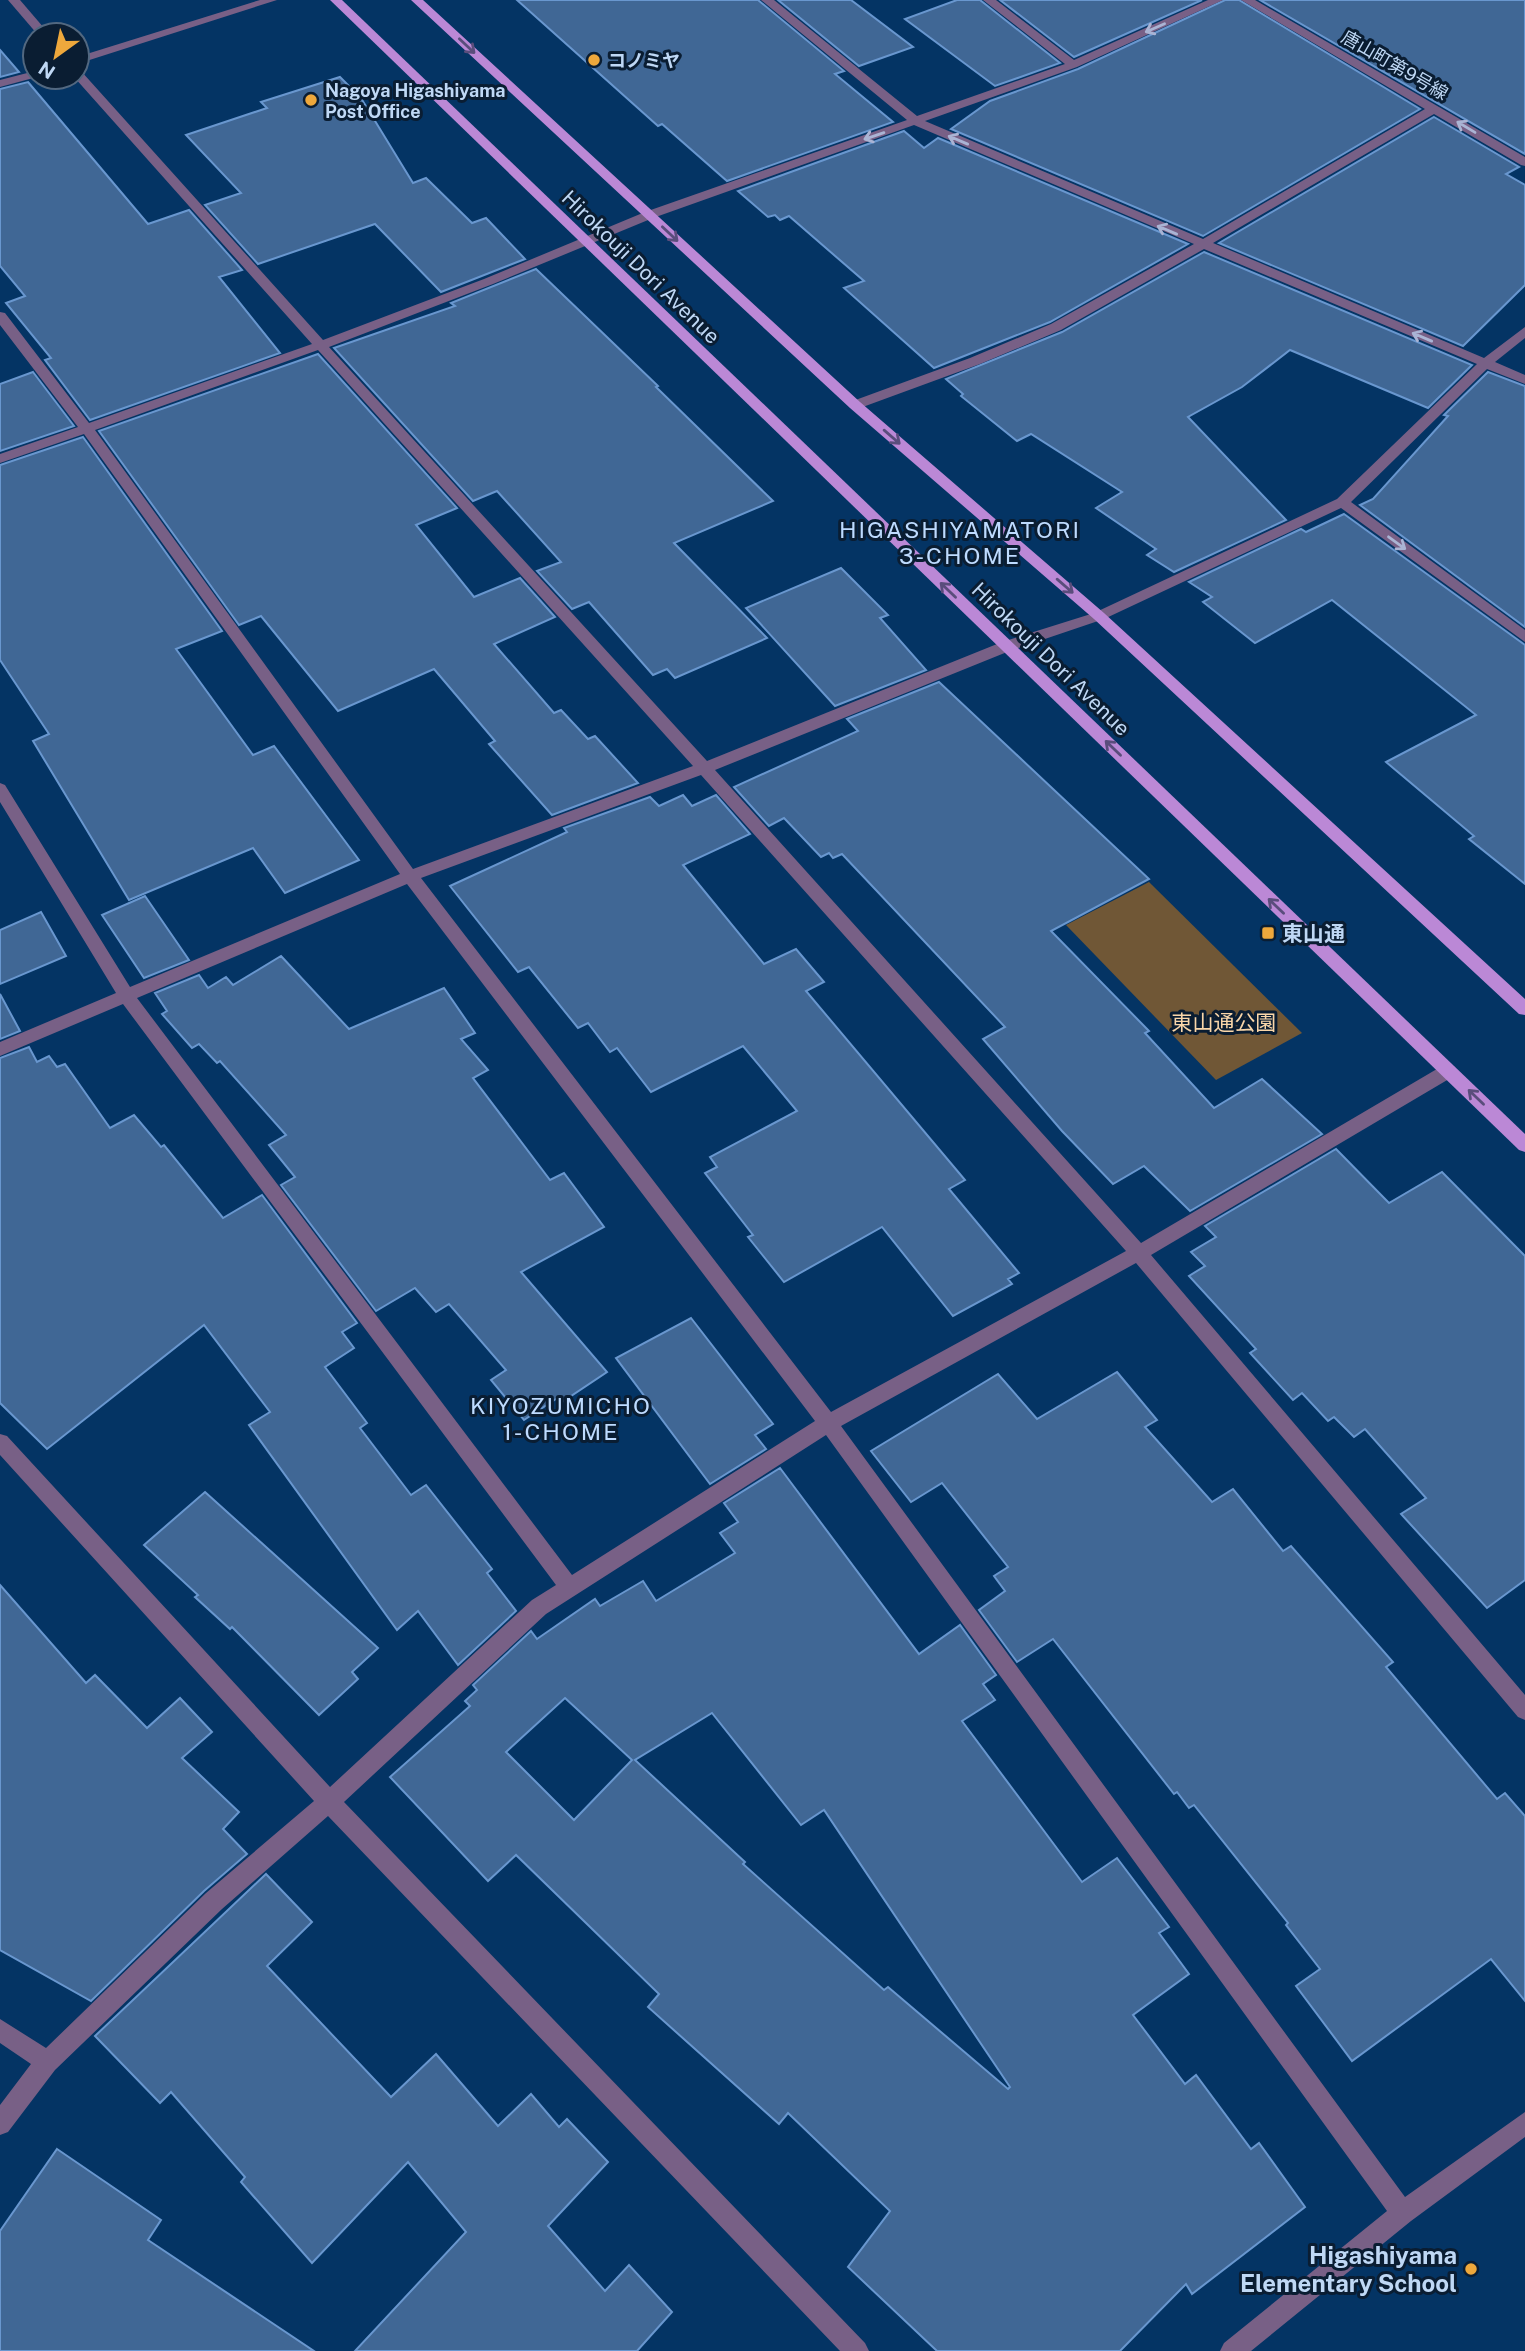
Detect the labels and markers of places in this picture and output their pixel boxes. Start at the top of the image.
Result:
place label: コノミヤ [608,50,680,71]
marker: コノミヤ [586,52,602,68]
place label: Nagoya Higashiyama Post Office [325,80,505,122]
marker: Nagoya Higashiyama Post Office [303,92,319,108]
place label: 東山通 [1282,921,1345,946]
marker: 東山通 [1260,925,1276,941]
place label: Higashiyama Elementary School [1240,2241,1457,2297]
marker: Higashiyama Elementary School [1463,2261,1479,2277]

